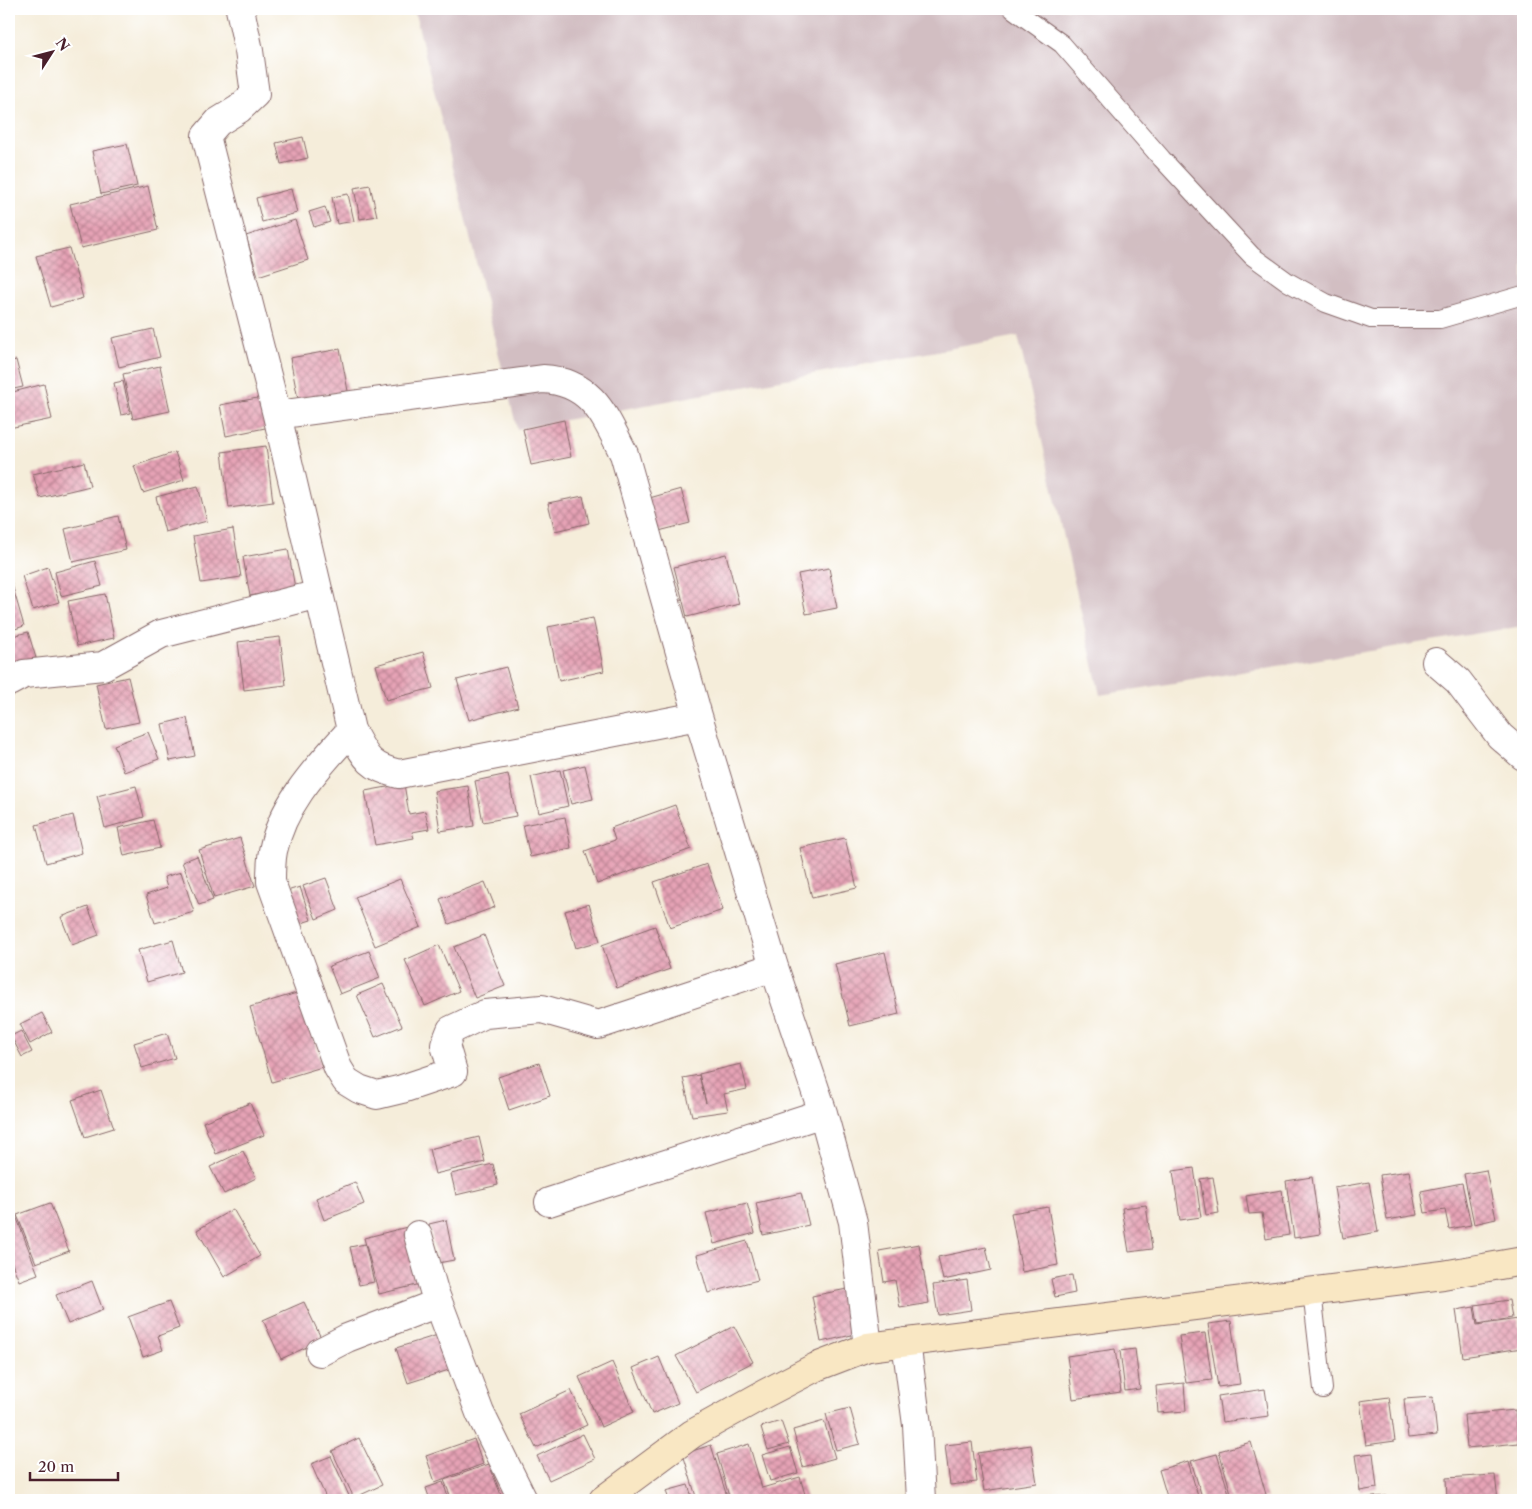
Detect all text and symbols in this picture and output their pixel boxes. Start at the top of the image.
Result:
north arrow [28,28,78,78]
text: N [52,34,73,55]
scale bar [30,1449,118,1481]
text: 20 m [38,1457,74,1476]

